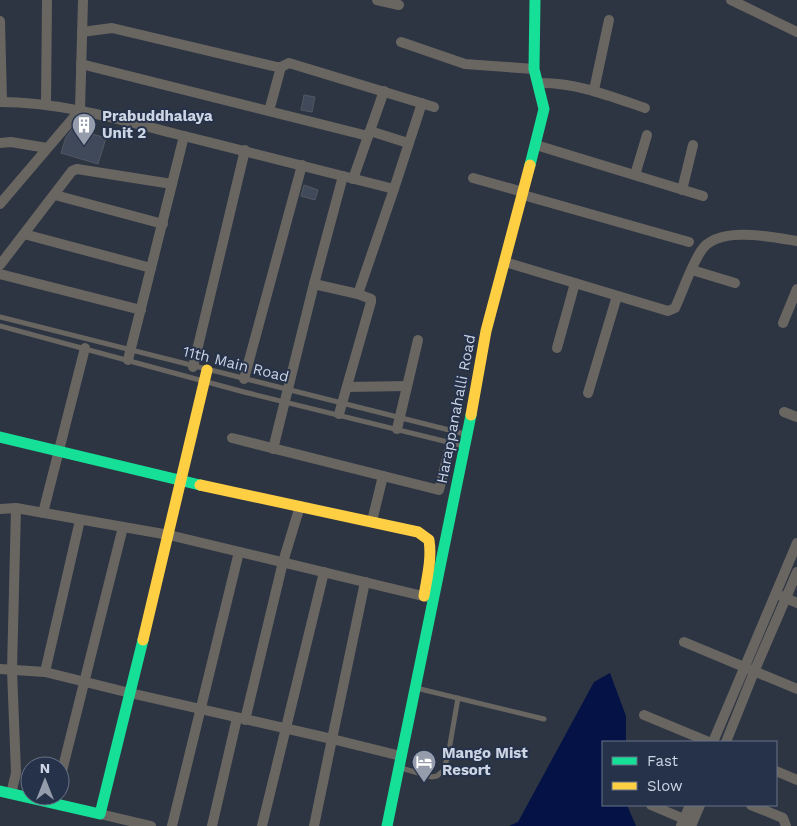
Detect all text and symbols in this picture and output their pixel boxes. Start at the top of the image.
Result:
place label: Prabuddhalaya Unit 2 [102,107,213,142]
building icon: Prabuddhalaya Unit 2 [71,112,97,146]
street label: Harappanahalli Road [433,333,479,485]
street label: 11th Main Road [181,342,291,386]
legend [602,741,777,806]
place label: Mango Mist Resort [442,744,528,779]
hotel icon: Mango Mist Resort [411,749,437,783]
text: Fast [647,752,679,770]
north arrow [20,756,70,806]
text: N [40,760,50,776]
text: Slow [647,777,683,795]

